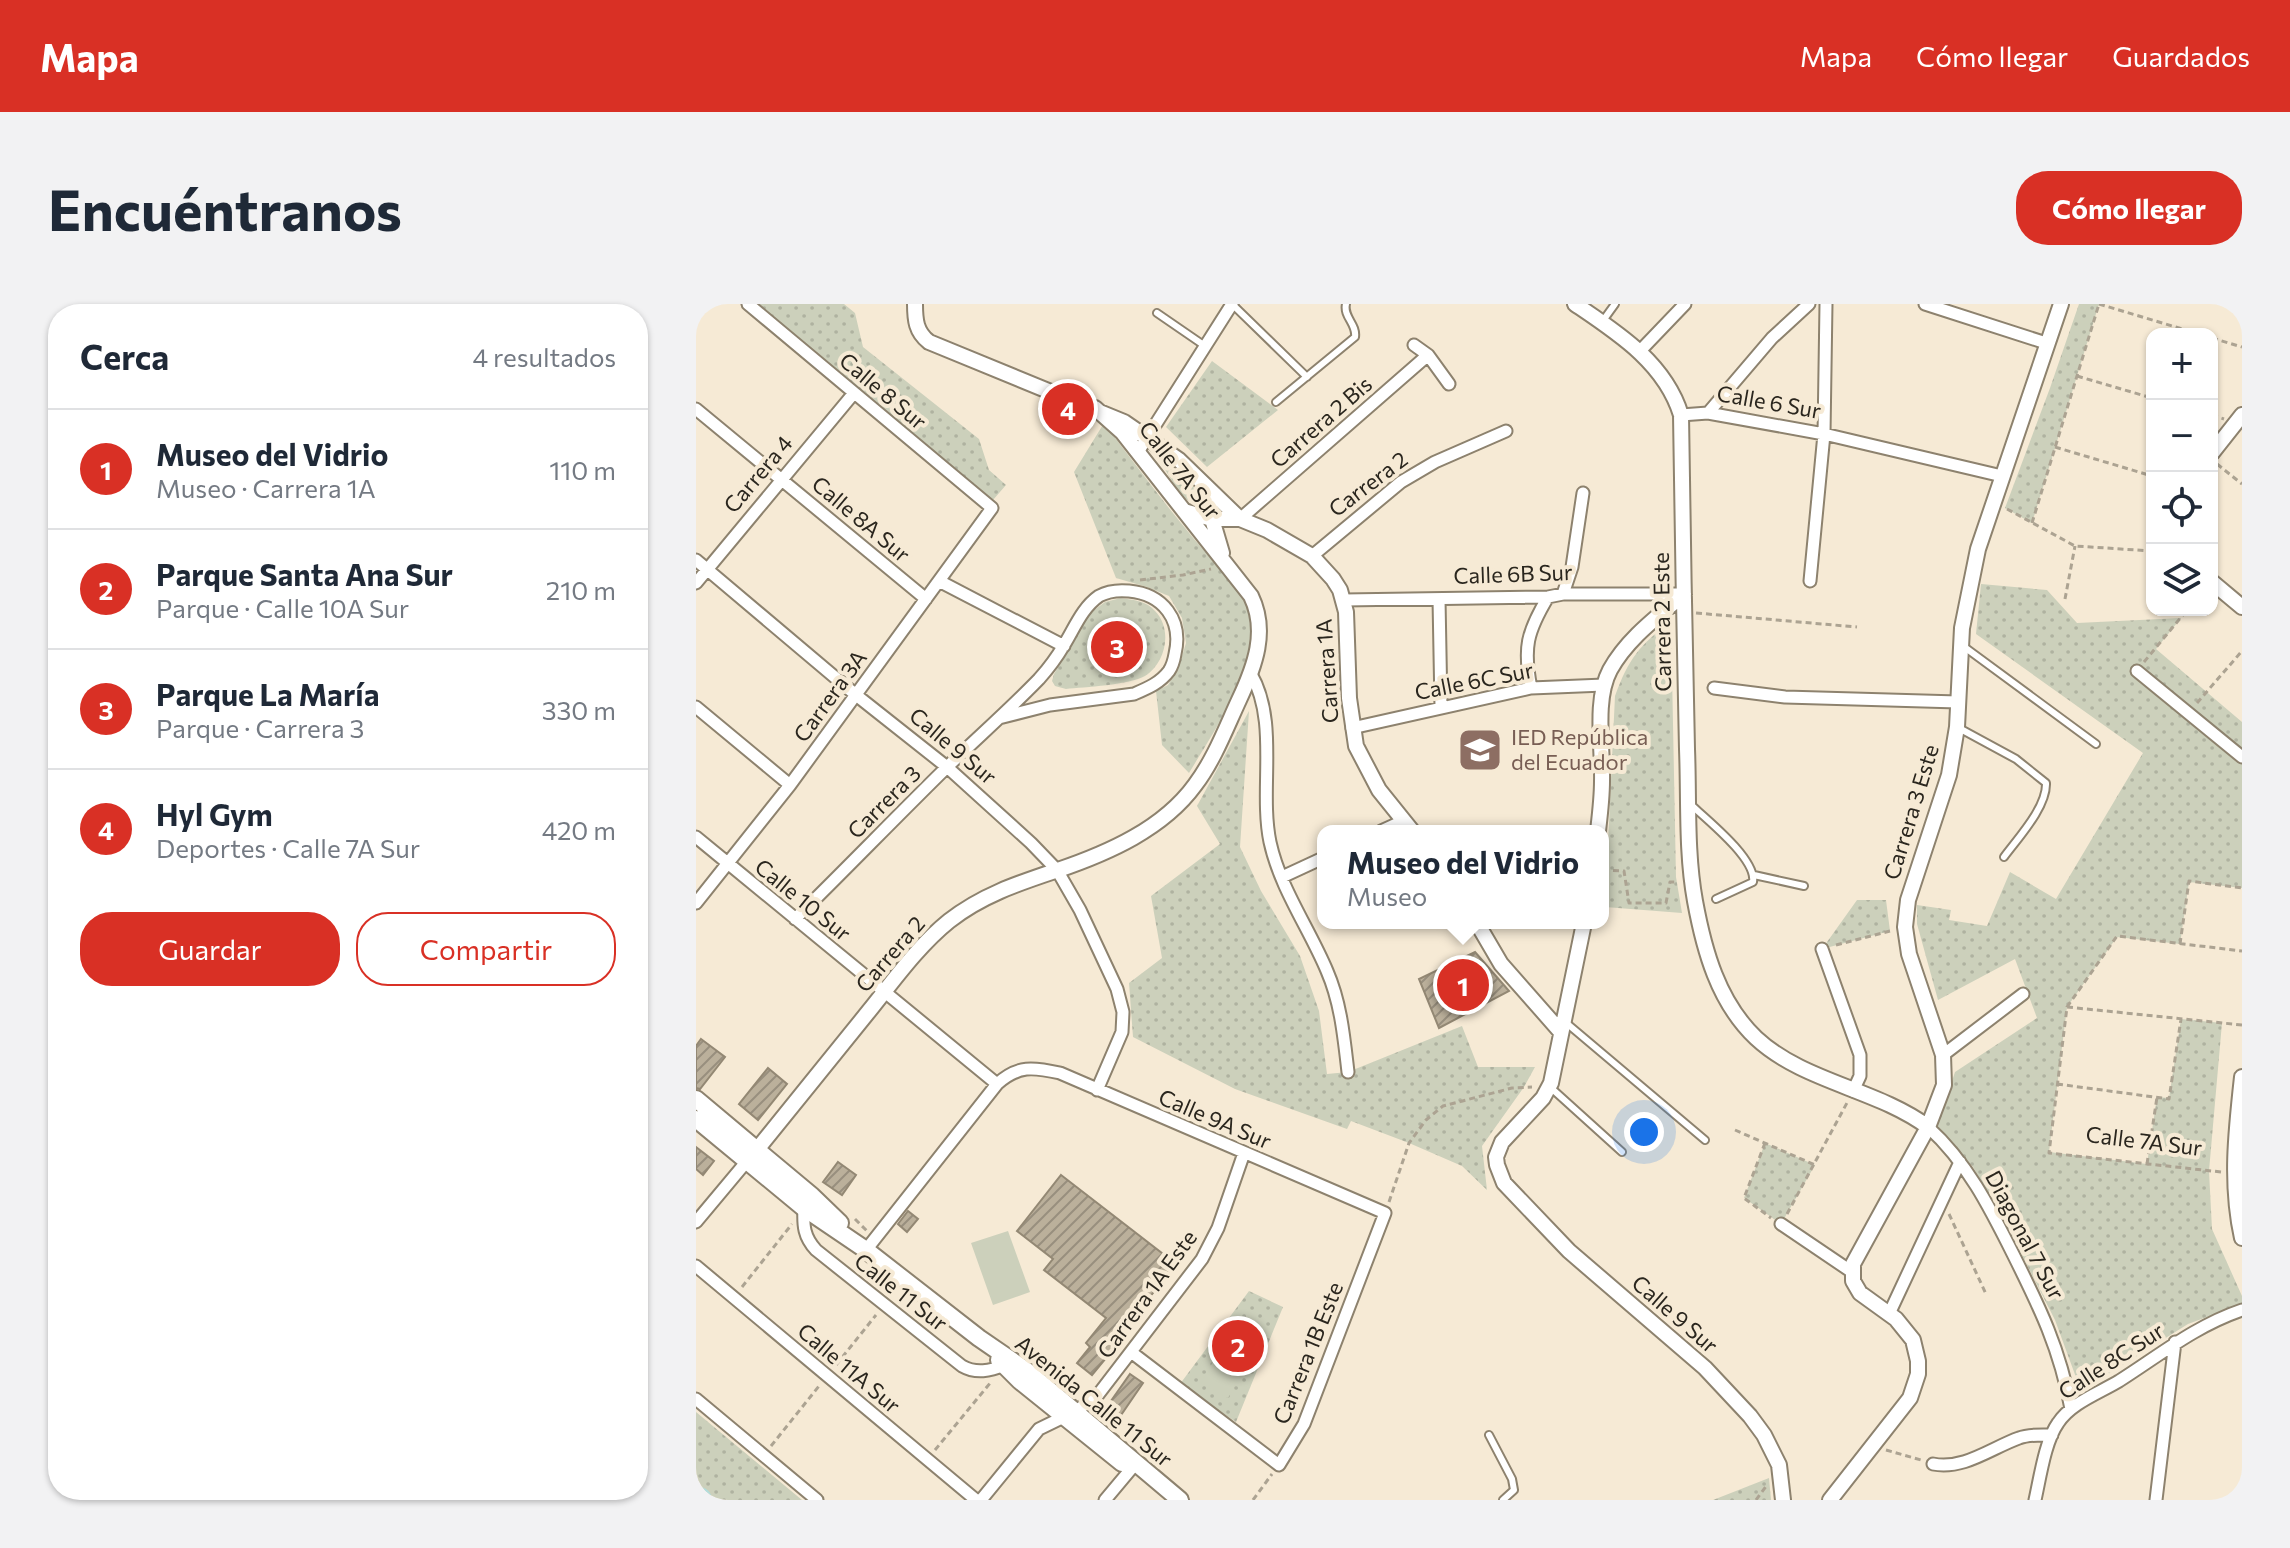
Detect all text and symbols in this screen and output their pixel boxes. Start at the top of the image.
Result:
text: Mapa [40,33,139,80]
text: Mapa [1800,39,1872,73]
text: Cómo llegar [1916,39,2068,73]
text: Guardados [2112,39,2250,73]
button: Cómo llegar [2016,171,2242,245]
text: Encuéntranos [48,174,402,243]
map controls [2146,328,2218,616]
button: + [2146,328,2218,400]
text: Cerca [80,335,169,377]
text: 4 resultados [472,341,616,372]
street label: Calle 8 Sur [834,346,932,435]
street label: Carrera 2 Bis [1264,370,1377,473]
pin: 4 [1042,379,1094,439]
street label: Calle 6 Sur [1715,379,1823,424]
button: − [2146,400,2218,472]
street label: Calle 7A Sur [1134,415,1227,524]
street label: Carrera 4 [717,429,798,518]
text: Museo del Vidrio [156,435,388,472]
street label: Carrera 2 [1323,445,1413,522]
text: 1 [100,454,112,485]
text: 110 m [549,454,616,485]
street label: Calle 8A Sur [807,470,916,568]
text: Museo · Carrera 1A [156,472,376,503]
button: locate [2146,472,2218,544]
button: layers [2146,544,2218,616]
street label: Carrera 2 Este [1647,552,1676,692]
text: Parque Santa Ana Sur [156,555,453,592]
street label: Calle 6B Sur [1453,558,1573,589]
text: 2 [99,574,113,605]
text: 210 m [546,574,616,605]
text: Parque · Calle 10A Sur [156,592,409,623]
pin: 3 [1091,617,1143,677]
street label: Carrera 1A [1309,618,1344,724]
street label: Carrera 3A [787,645,872,747]
street label: Calle 6C Sur [1412,656,1536,705]
text: Parque La María [156,675,379,712]
text: 3 [98,694,114,725]
text: 330 m [542,694,616,725]
street label: Calle 9 Sur [904,701,1002,790]
text: Parque · Carrera 3 [156,712,364,743]
place label: IED República del Ecuador [1511,723,1648,775]
school or university icon: IED República del Ecuador [1456,726,1504,774]
street label: Carrera 3 Este [1877,741,1944,883]
street label: Carrera 3 [841,759,926,844]
text: Hyl Gym [156,795,273,832]
text: 4 [98,814,114,845]
text: 420 m [542,814,616,845]
popup [1317,825,1609,929]
text: Deportes · Calle 7A Sur [156,832,420,863]
text: Museo del Vidrio [1347,843,1579,880]
street label: Calle 10 Sur [750,853,857,947]
text: Museo [1347,880,1427,911]
street label: Carrera 2 [849,910,930,997]
button: Guardar [80,912,340,986]
button: Compartir [356,912,616,986]
pin: 1 [1437,955,1489,1015]
street label: Calle 9A Sur [1155,1083,1276,1154]
your location [1624,1112,1664,1152]
street label: Calle 7A Sur [2084,1120,2204,1161]
street label: Diagonal 7 Sur [1980,1166,2071,1304]
street label: Carrera 1A Este [1091,1224,1202,1363]
street label: Calle 11 Sur [849,1247,953,1336]
street label: Calle 9 Sur [1627,1269,1724,1358]
street label: Carrera 1B Este [1267,1278,1348,1428]
pin: 2 [1212,1316,1264,1376]
street label: Calle 8C Sur [2053,1316,2169,1405]
street label: Calle 11A Sur [792,1317,906,1419]
street label: Avenida Calle 11 Sur [1010,1329,1178,1472]

